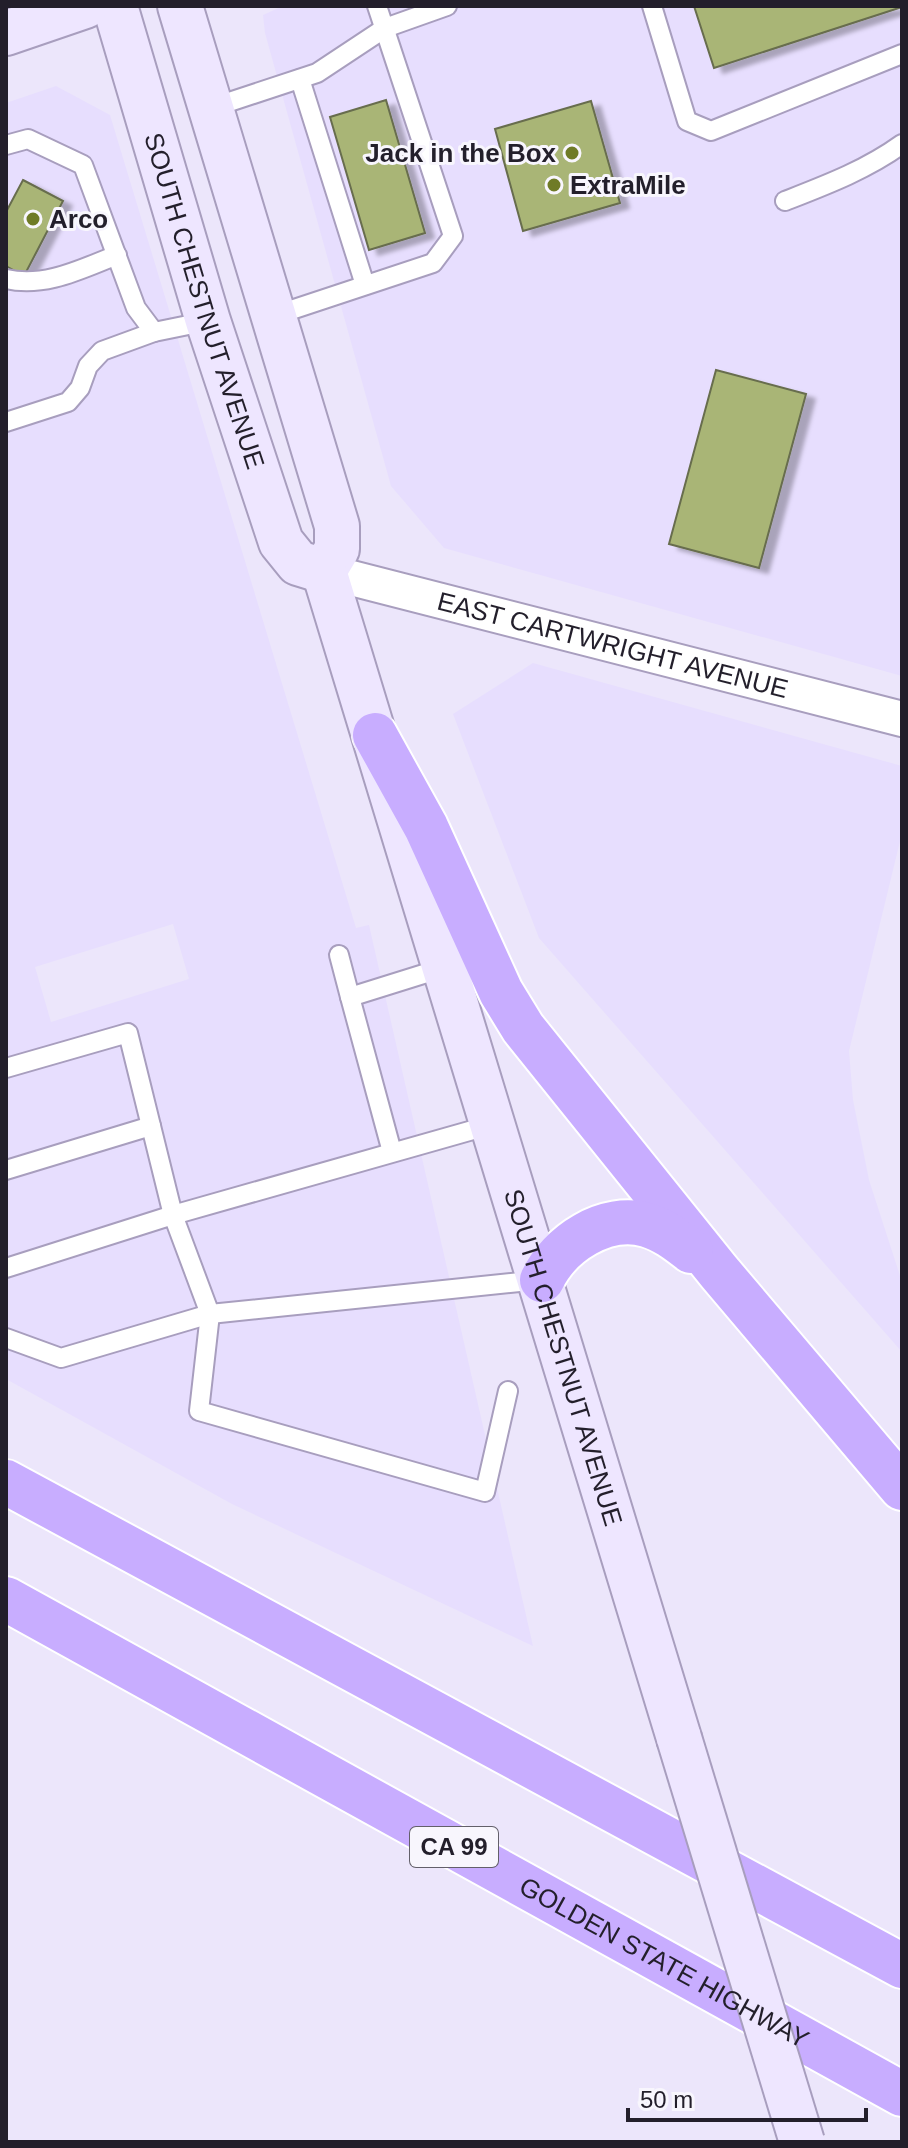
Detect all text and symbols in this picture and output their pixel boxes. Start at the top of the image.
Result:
street label: SOUTH CHESTNUT AVENUE [138,129,271,473]
place label: Jack in the Box [365,138,557,168]
marker: Jack in the Box [563,144,581,162]
place label: ExtraMile [570,170,686,200]
marker: ExtraMile [545,176,563,194]
place label: Arco [49,204,108,234]
marker: Arco [24,210,42,228]
street label: EAST CARTWRIGHT AVENUE [434,586,791,704]
street label: SOUTH CHESTNUT AVENUE [498,1186,629,1529]
road number: CA 99 [410,1827,498,1867]
street label: GOLDEN STATE HIGHWAY [514,1871,814,2055]
scale bar [628,2072,866,2122]
text: 50 m [640,2086,693,2113]

